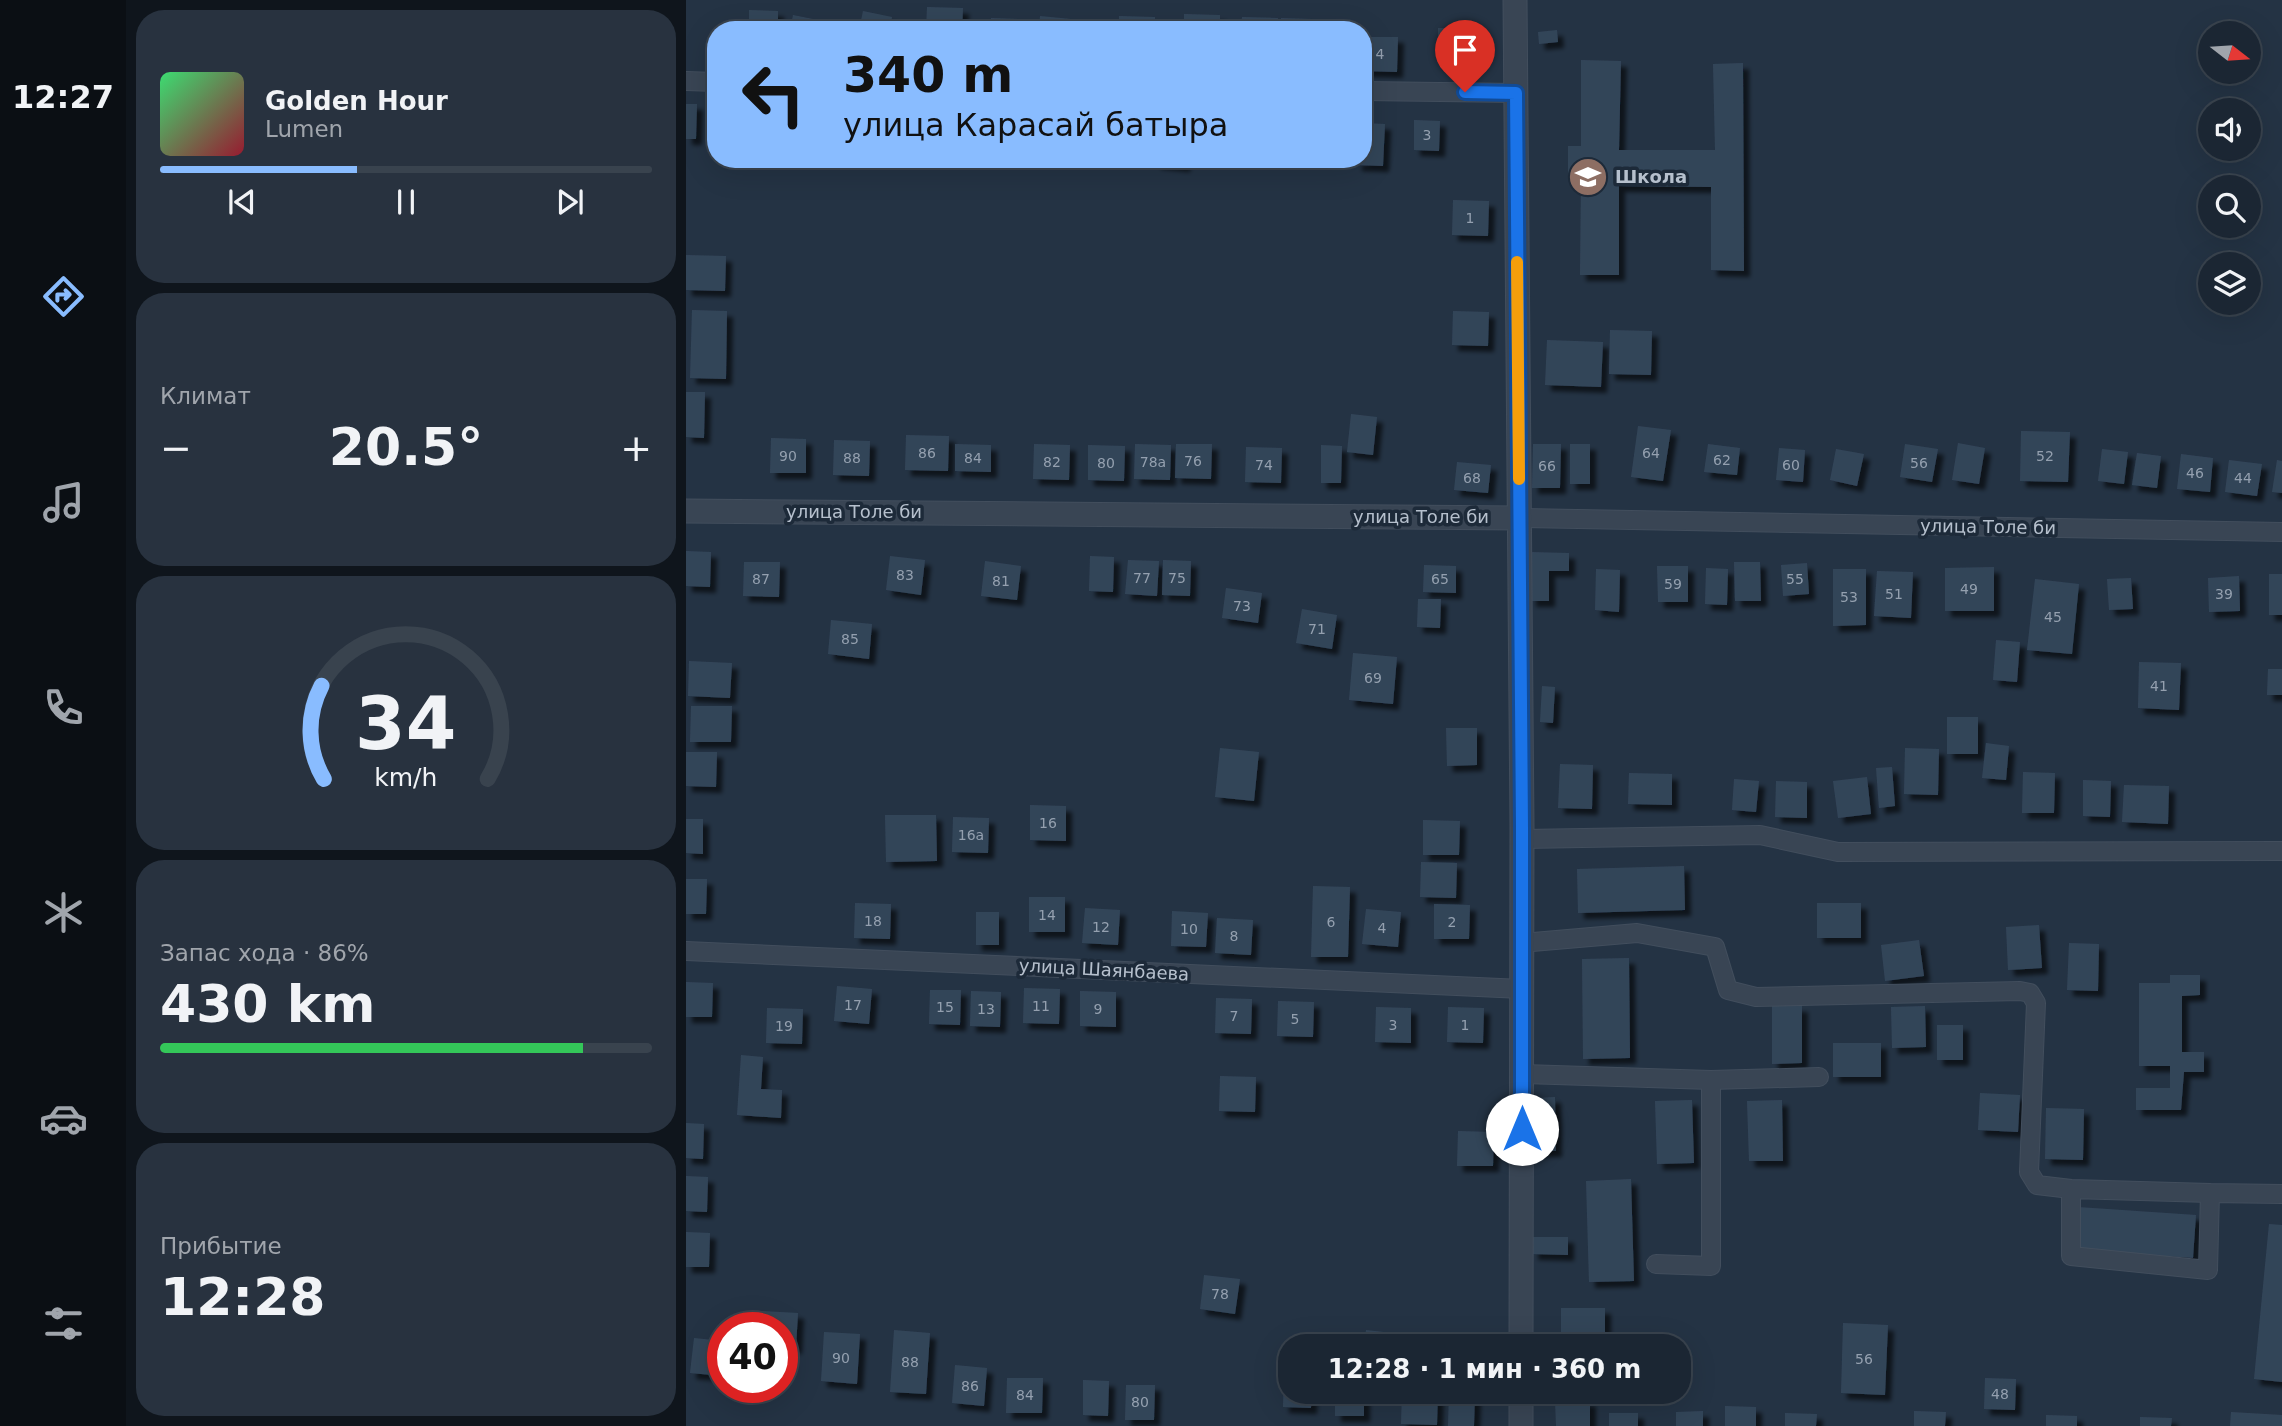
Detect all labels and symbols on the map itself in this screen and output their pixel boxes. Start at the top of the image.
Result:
pin [1435,20,1495,92]
north arrow [2198,21,2261,84]
house number: 4 [1376,46,1385,62]
house number: 3 [1423,127,1431,143]
school or university icon: Школа [1567,156,1609,198]
place label: Школа [1615,166,1687,187]
house number: 1 [1466,210,1474,226]
house number: 86 [918,445,936,461]
house number: 64 [1642,445,1660,461]
house number: 90 [779,448,797,464]
house number: 52 [2036,448,2054,464]
house number: 88 [843,450,861,466]
house number: 84 [964,450,982,466]
house number: 62 [1713,452,1731,468]
house number: 76 [1184,453,1202,469]
house number: 82 [1043,454,1061,470]
house number: 78а [1140,454,1166,470]
house number: 80 [1097,455,1115,471]
house number: 56 [1910,455,1928,471]
house number: 74 [1255,457,1273,473]
house number: 60 [1782,457,1800,473]
house number: 66 [1538,458,1556,474]
house number: 46 [2186,465,2204,481]
house number: 68 [1463,470,1481,486]
house number: 44 [2234,470,2252,486]
street label: улица Толе би [786,501,922,522]
street label: улица Толе би [1353,506,1489,527]
street label: улица Толе би [1920,515,2056,538]
house number: 83 [896,567,914,583]
house number: 77 [1133,570,1151,586]
house number: 75 [1168,570,1186,586]
house number: 87 [752,571,770,587]
house number: 65 [1431,571,1449,587]
house number: 55 [1786,571,1804,587]
house number: 81 [992,573,1010,589]
house number: 59 [1664,576,1682,592]
house number: 49 [1960,581,1978,597]
house number: 51 [1885,586,1903,602]
house number: 39 [2215,586,2233,602]
house number: 53 [1840,589,1858,605]
house number: 73 [1233,598,1251,614]
house number: 45 [2044,609,2062,625]
house number: 71 [1308,621,1326,637]
house number: 85 [841,631,859,647]
house number: 69 [1364,670,1382,686]
house number: 41 [2150,678,2168,694]
house number: 16 [1039,815,1057,831]
house number: 16а [958,827,984,843]
house number: 14 [1038,907,1056,923]
house number: 18 [864,913,882,929]
house number: 6 [1327,914,1336,930]
house number: 2 [1448,914,1456,930]
house number: 12 [1092,919,1110,935]
house number: 4 [1378,920,1387,936]
house number: 10 [1180,921,1198,937]
house number: 8 [1230,928,1238,944]
street label: улица Шаянбаева [1018,955,1190,984]
house number: 17 [844,997,862,1013]
house number: 11 [1032,998,1050,1014]
house number: 15 [936,999,954,1015]
house number: 13 [977,1001,995,1017]
house number: 9 [1094,1001,1102,1017]
house number: 7 [1230,1008,1238,1024]
house number: 5 [1291,1011,1299,1027]
house number: 3 [1389,1017,1397,1033]
house number: 1 [1461,1017,1469,1033]
house number: 19 [775,1018,793,1034]
position arrow [1485,1092,1559,1166]
house number: 78 [1211,1286,1229,1302]
speed limit sign: 40 [707,1312,798,1403]
house number: 90 [832,1350,850,1366]
house number: 56 [1855,1351,1873,1367]
house number: 88 [901,1354,919,1370]
house number: 86 [961,1378,979,1394]
house number: 48 [1991,1386,2009,1402]
house number: 84 [1016,1387,1034,1403]
house number: 80 [1131,1394,1149,1410]

